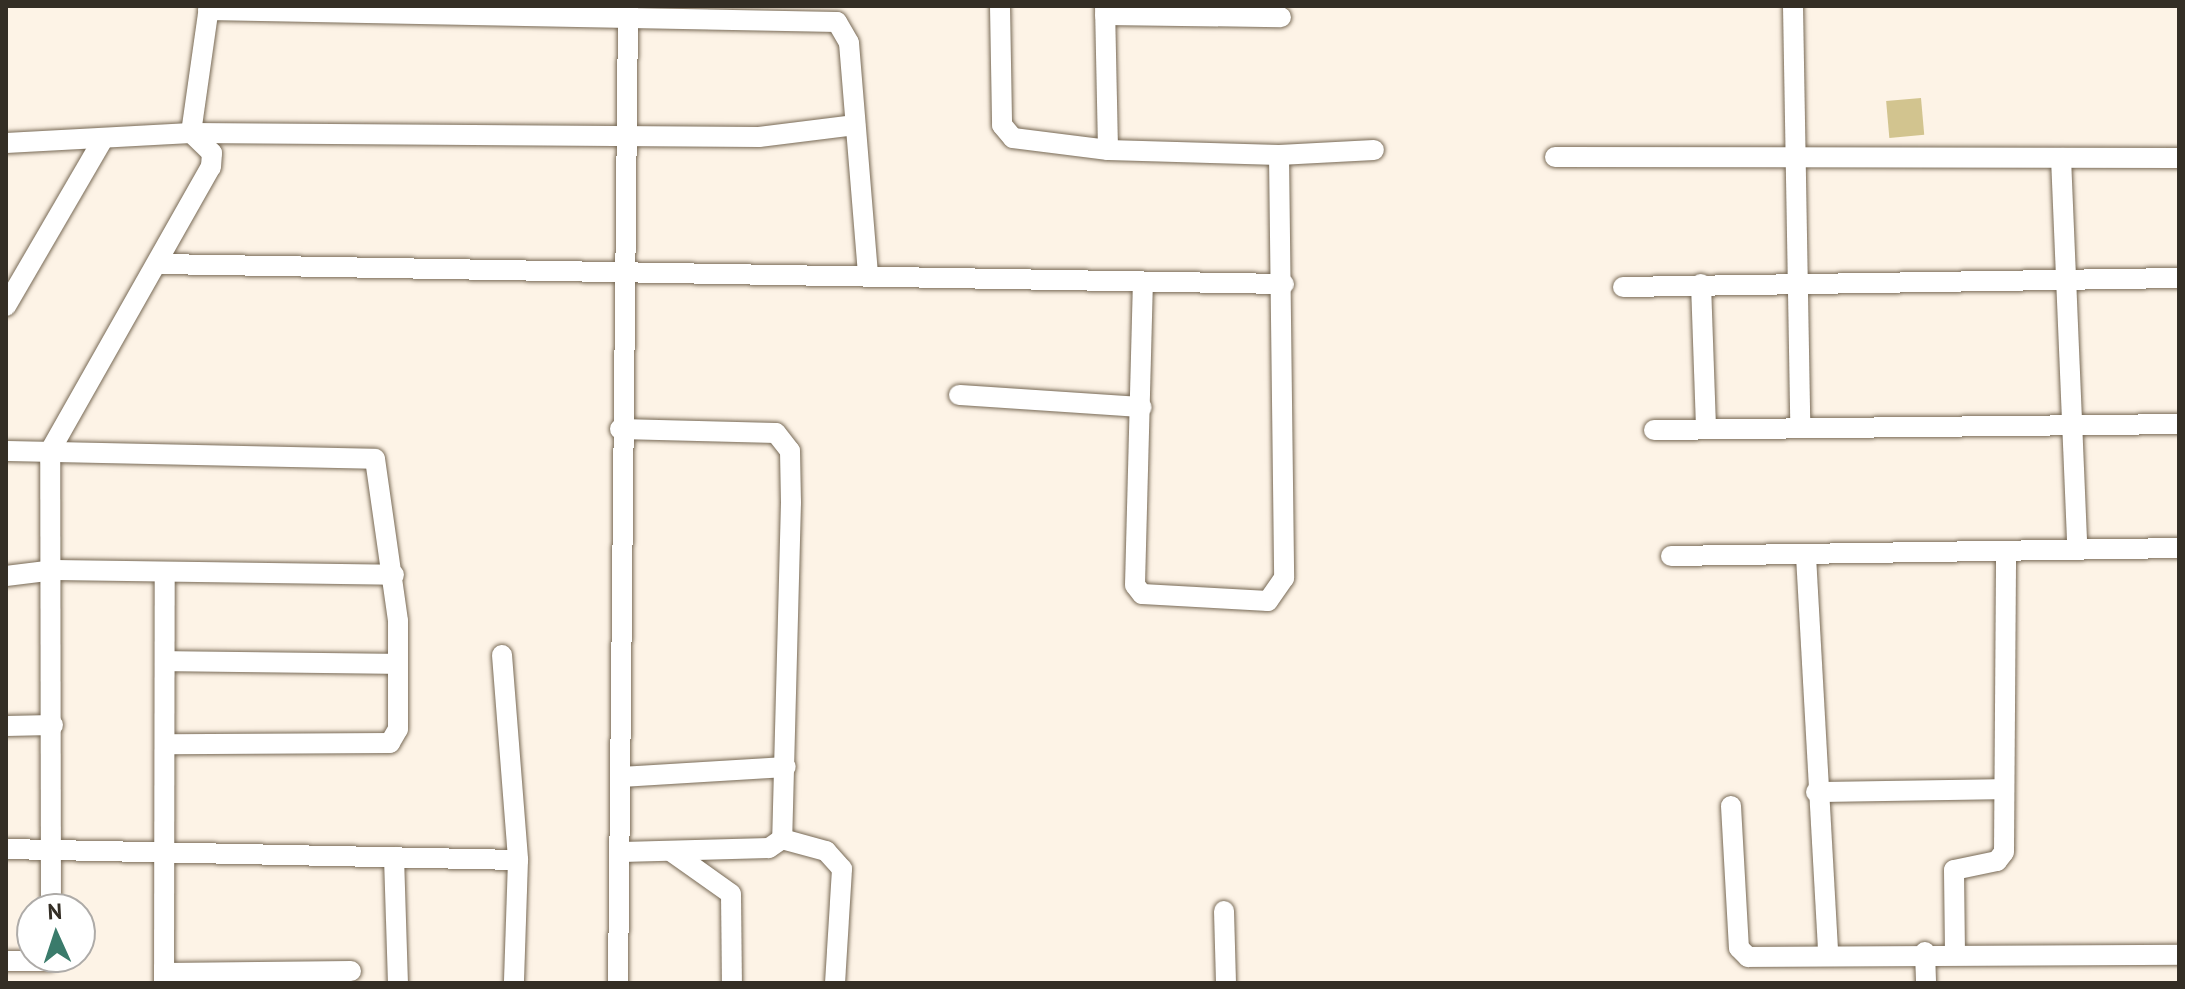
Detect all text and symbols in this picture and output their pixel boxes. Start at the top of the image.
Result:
north arrow [16,893,96,973]
text: N [47,897,63,925]

